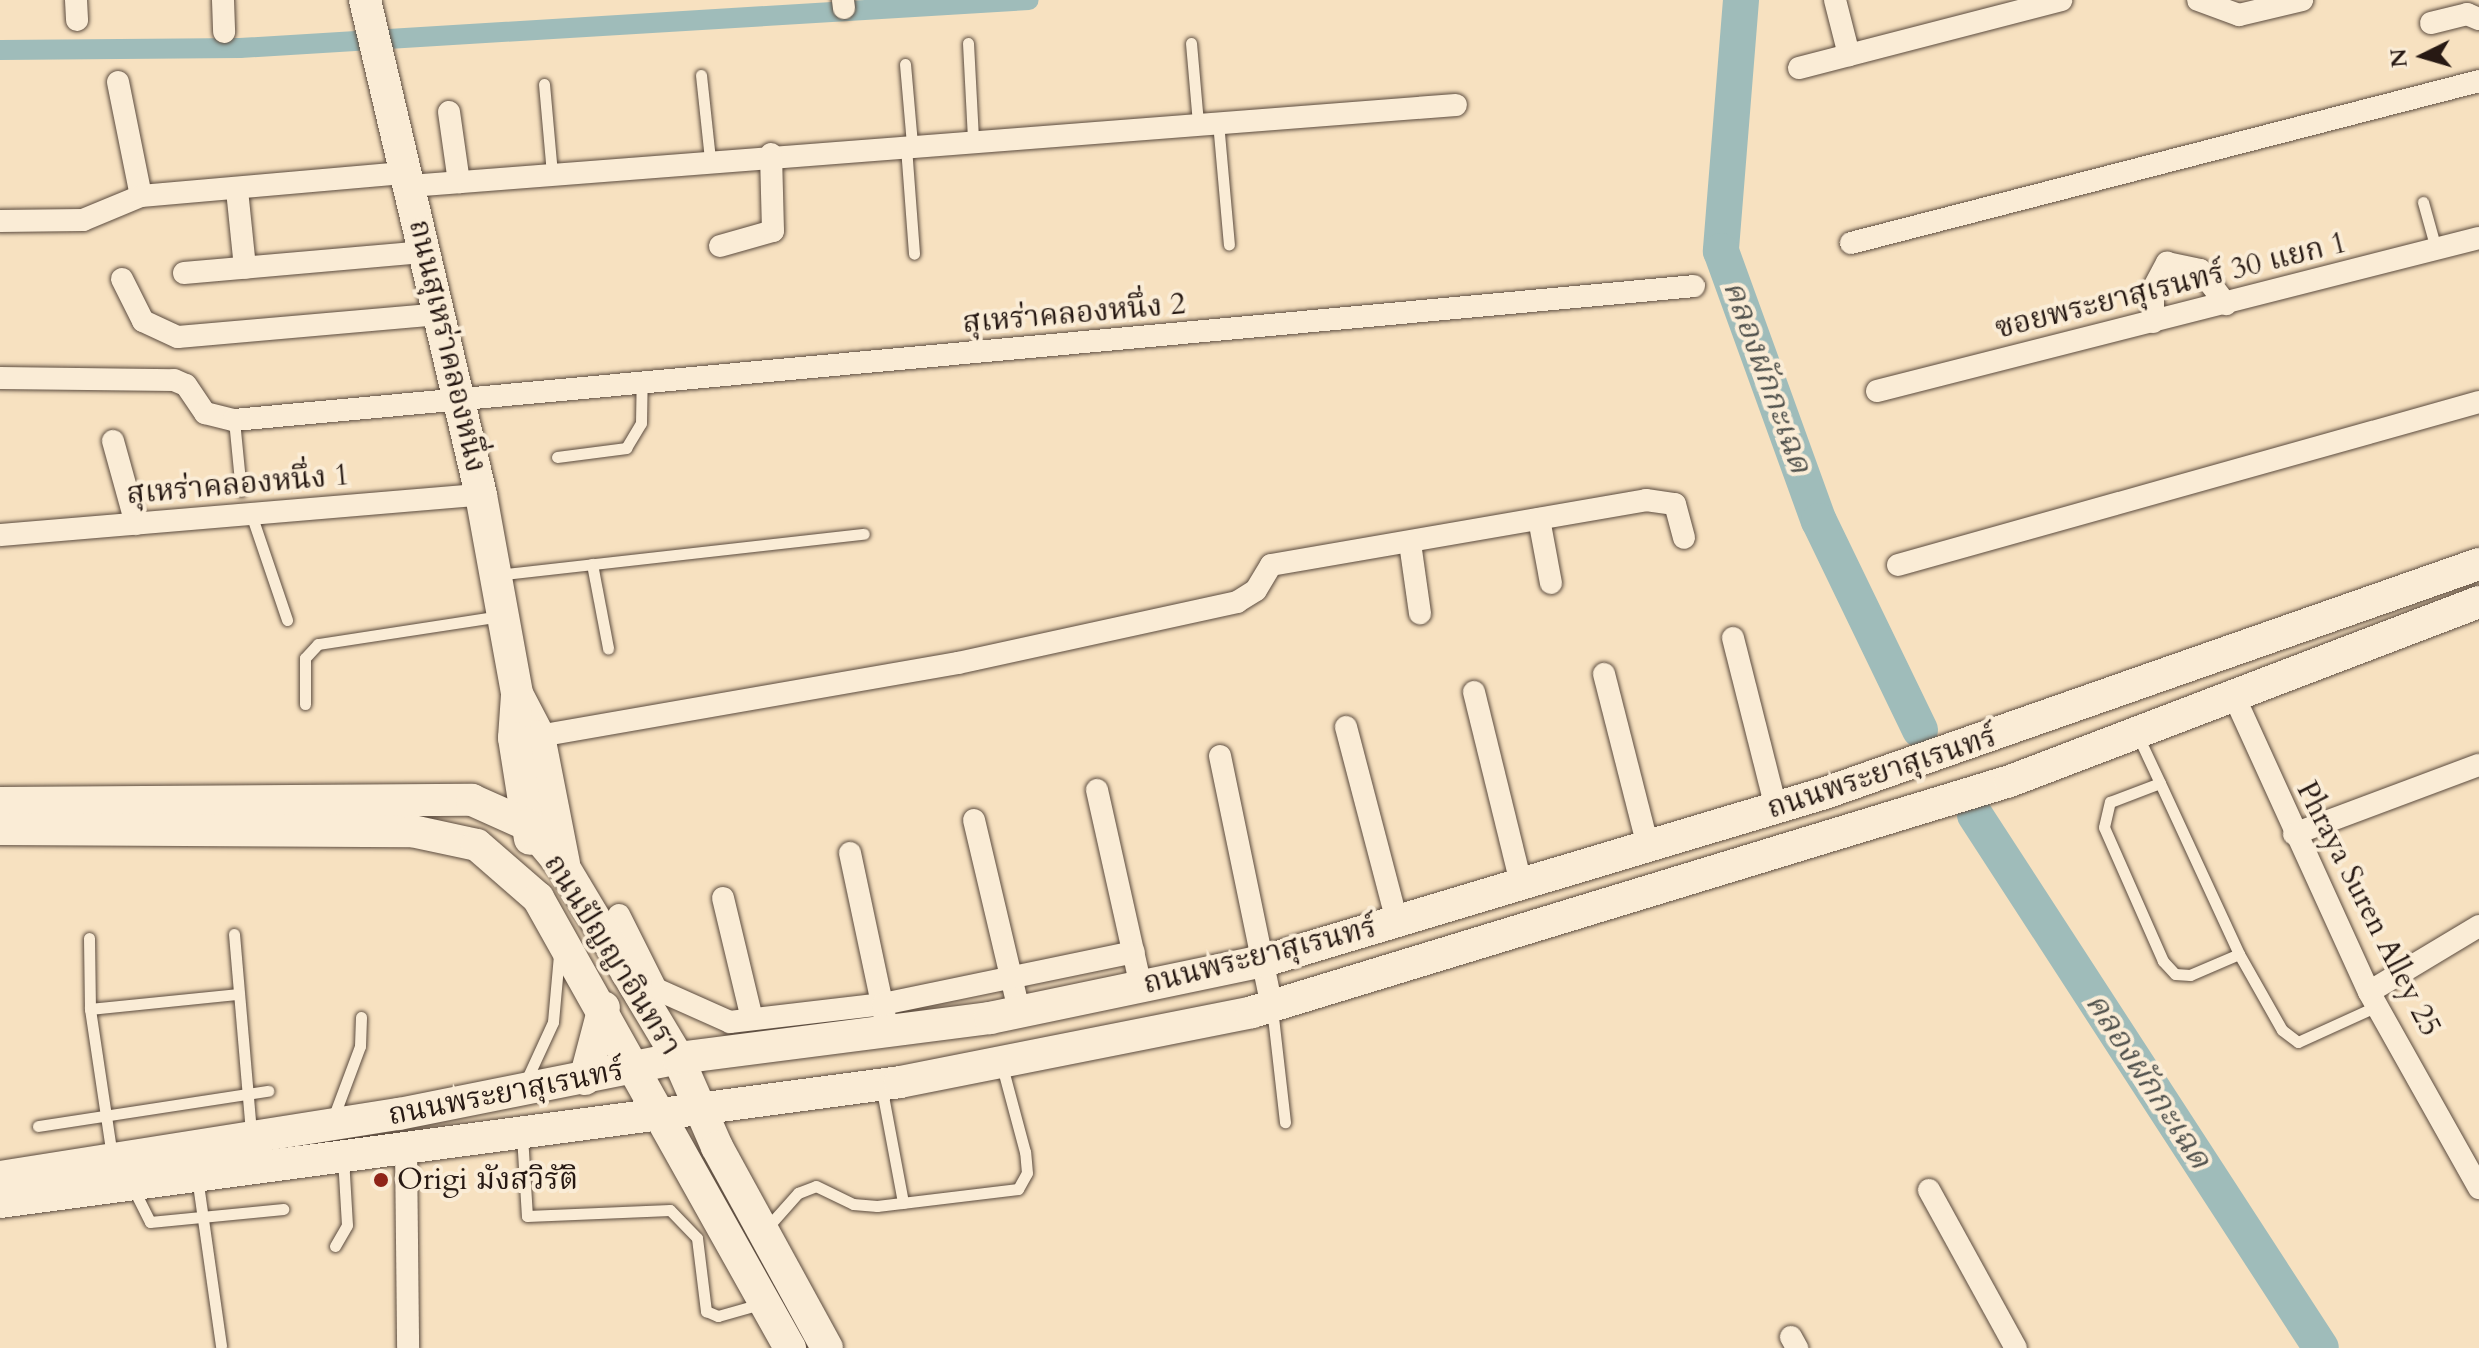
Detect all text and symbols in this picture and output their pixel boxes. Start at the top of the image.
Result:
north arrow [2383,16,2463,96]
text: N [2383,47,2415,69]
street label: ถนนสุเหร่าคลองหนึ่ง [400,216,494,476]
street label: ซอยพระยาสุเรนทร์ 30 แยก 1 [1992,225,2350,347]
water label: คลองผักกะเฉด [1714,276,1820,478]
street label: สุเหร่าคลองหนึ่ง 2 [961,286,1187,342]
street label: สุเหร่าคลองหนึ่ง 1 [125,457,351,513]
street label: ถนนพระยาสุเรนทร์ [1763,719,2001,827]
street label: Phraya Suren Alley 25 [2288,776,2448,1042]
street label: ถนนปัญญาอินทรา [536,848,688,1062]
street label: ถนนพระยาสุเรนทร์ [1140,910,1380,1002]
water label: คลองผักกะเฉด [2077,986,2219,1176]
street label: ถนนพระยาสุเรนทร์ [385,1053,627,1133]
place label: Origi มังสวิรัติ [397,1162,578,1198]
marker: Origi มังสวิรัติ [372,1171,390,1189]

